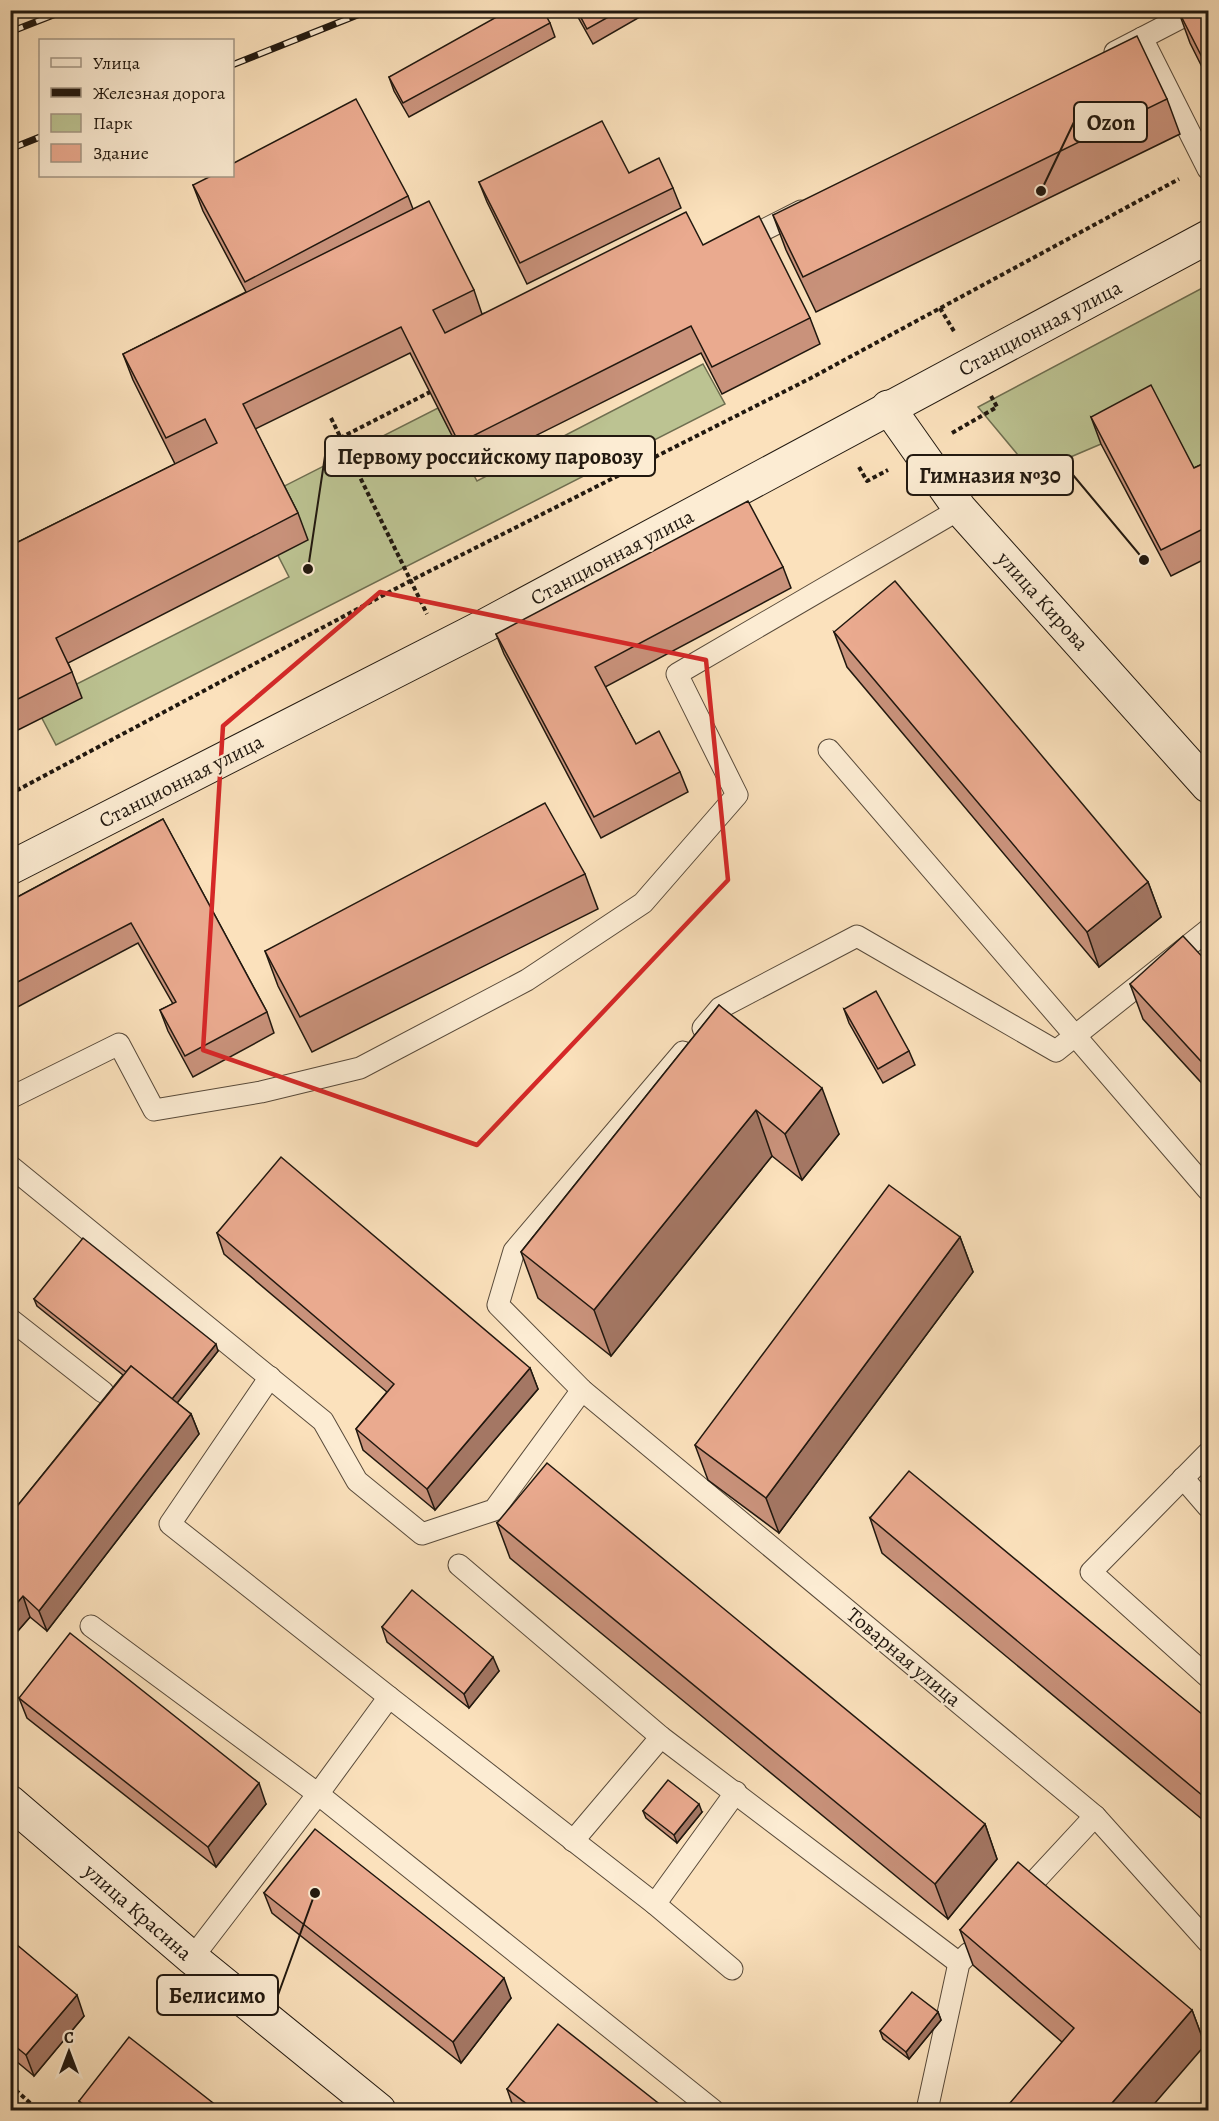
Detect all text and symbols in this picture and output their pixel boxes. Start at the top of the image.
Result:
legend [39,39,234,177]
text: Улица [93,51,141,75]
text: Железная дорога [93,81,226,105]
callout: Ozon [1074,102,1147,142]
text: Ozon [1087,108,1135,138]
text: Парк [93,111,133,135]
text: Здание [93,141,149,165]
street label: Станционная улица [954,273,1127,383]
callout: Первому российскому паровозу [325,436,655,476]
text: Первому российскому паровозу [337,442,643,472]
callout: Гимназия №30 [907,455,1073,495]
text: Гимназия №30 [919,461,1061,491]
street label: Станционная улица [526,502,699,612]
street label: улица Кирова [990,545,1095,657]
street label: Станционная улица [94,727,268,835]
street label: Товарная улица [841,1601,967,1713]
street label: улица Красина [77,1857,198,1967]
callout: Белисимо [157,1975,278,2015]
text: Белисимо [169,1981,265,2011]
north arrow [39,2022,99,2082]
text: С [64,2027,74,2049]

